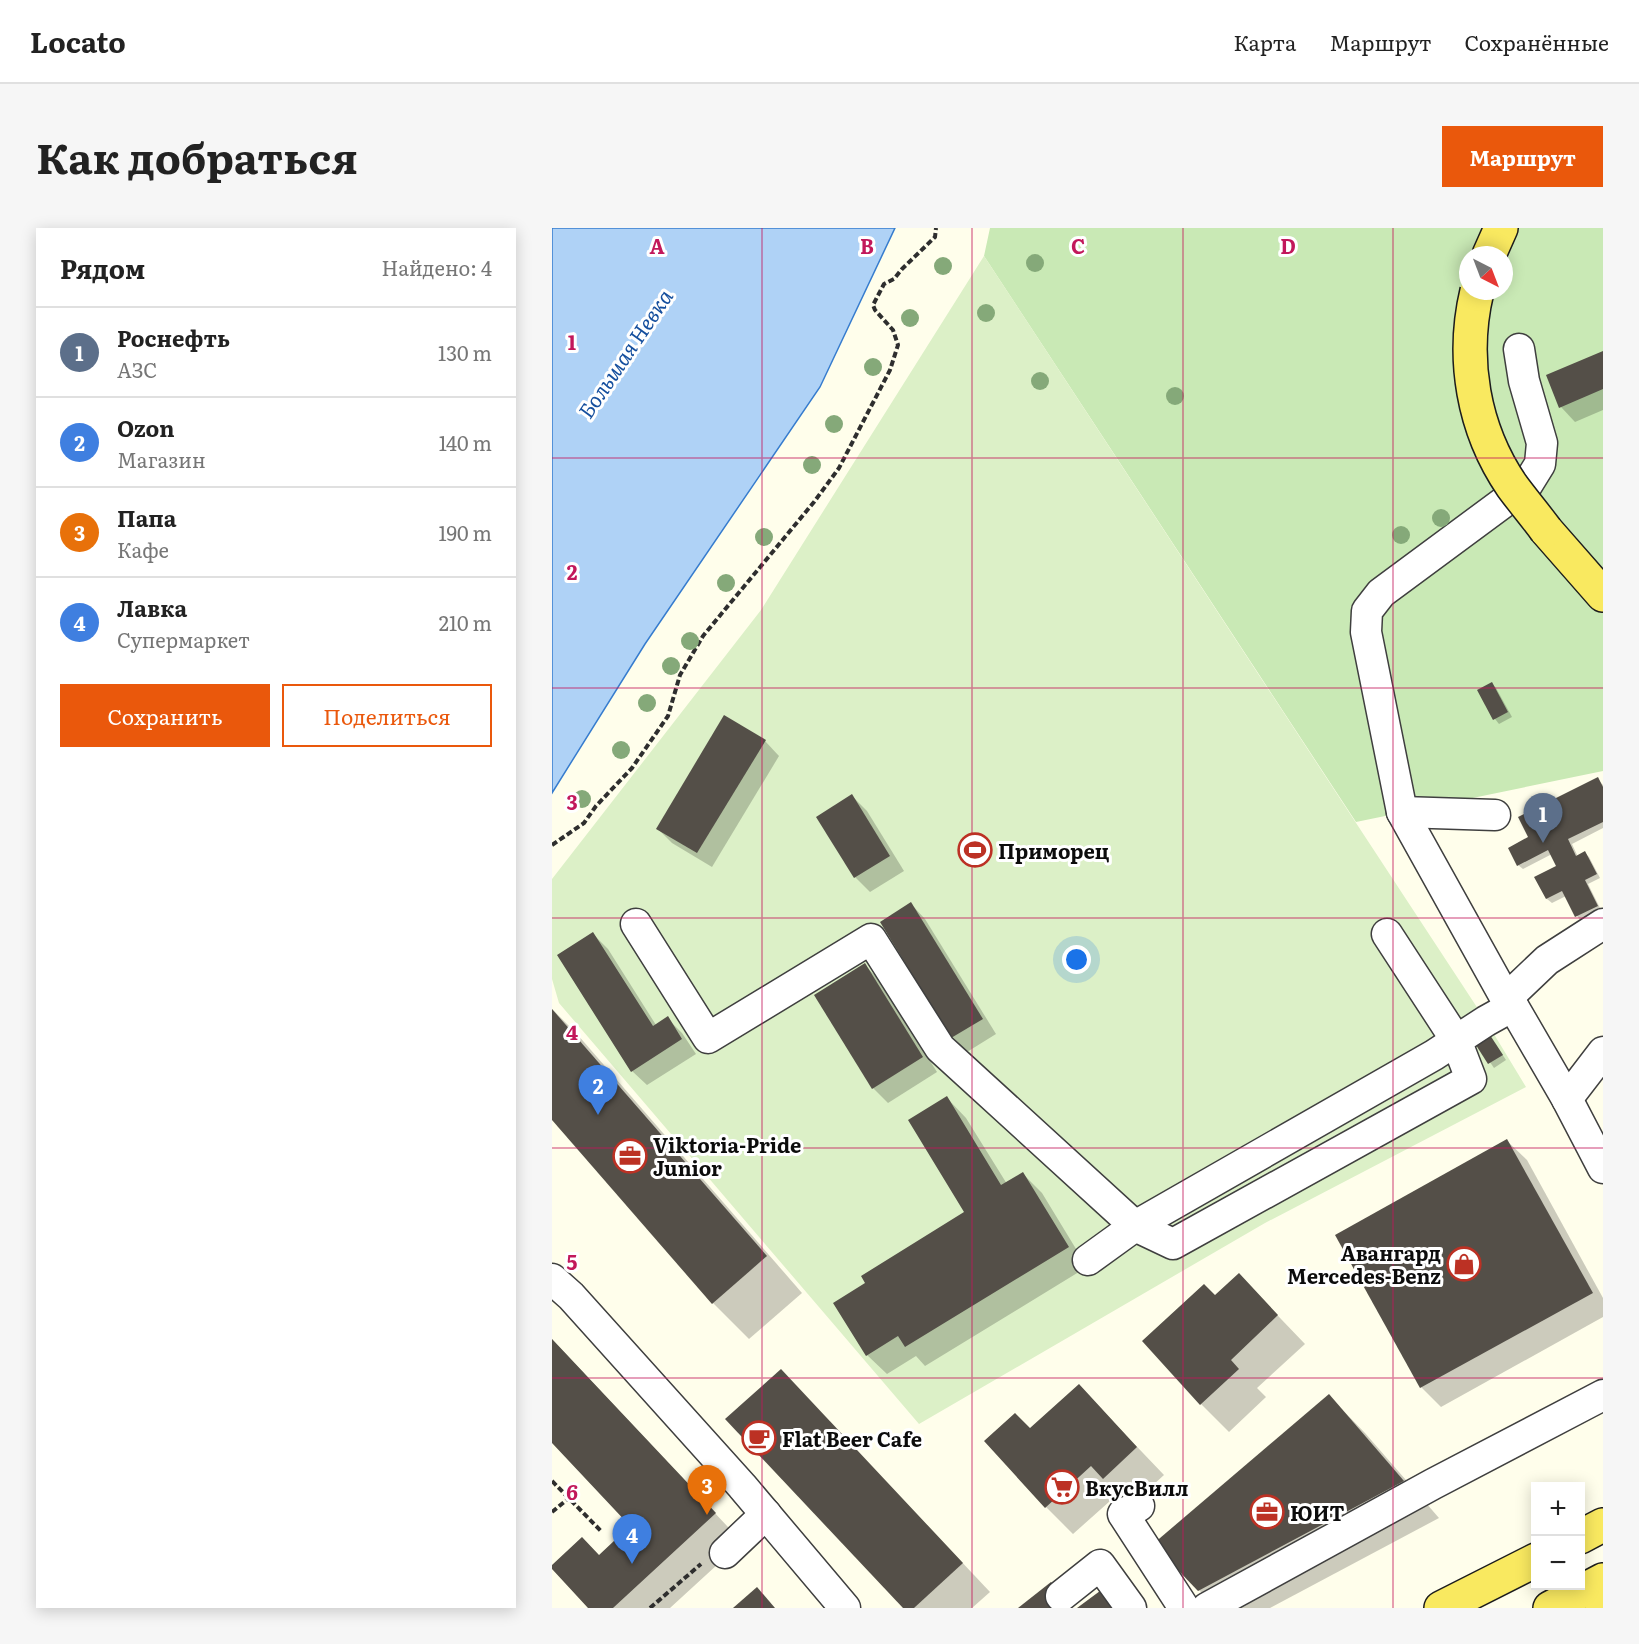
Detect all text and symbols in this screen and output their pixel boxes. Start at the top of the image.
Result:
text: Locato [30,20,126,62]
text: Карта [1233,26,1296,57]
text: Маршрут [1329,26,1431,57]
text: Сохранённые [1464,26,1609,57]
text: Как добраться [36,125,358,187]
button: Маршрут [1442,126,1603,187]
text: A [649,230,665,260]
text: B [860,230,874,260]
text: C [1071,230,1085,260]
text: D [1280,230,1296,260]
north arrow [1459,246,1513,300]
text: Рядом [60,248,145,287]
text: Найдено: 4 [381,252,492,282]
water label: Большая Невка [569,282,679,424]
text: Роснефть [117,321,230,354]
text: 1 [568,326,576,356]
text: 1 [75,337,84,367]
text: 130 m [438,337,492,367]
text: АЗС [117,354,157,384]
text: Ozon [117,411,174,444]
text: 2 [74,427,85,457]
text: 140 m [439,427,492,457]
text: Магазин [117,444,206,474]
text: Папа [117,501,177,534]
text: 3 [74,517,85,547]
text: 190 m [438,517,492,547]
text: Кафе [117,534,169,564]
text: 2 [567,556,578,586]
text: Лавка [117,591,187,624]
text: 4 [73,607,86,637]
text: 210 m [439,607,492,637]
text: Супермаркет [117,624,250,654]
button: Сохранить [60,684,270,747]
button: Поделиться [282,684,492,747]
text: 3 [566,786,578,816]
pin: 1 [1524,794,1562,843]
sports icon: Приморец [957,832,993,868]
place label: Приморец [998,835,1110,865]
your location [1062,945,1091,974]
text: 4 [566,1016,578,1046]
pin: 2 [578,1066,618,1115]
place label: Viktoria-Pride Junior [653,1129,801,1182]
office icon: Viktoria-Pride Junior [612,1138,648,1174]
place label: Авангард Mercedes-Benz [1287,1237,1441,1290]
text: 5 [567,1246,578,1276]
shop icon: Авангард Mercedes-Benz [1446,1246,1482,1282]
cafe icon: Flat Beer Cafe [741,1420,777,1456]
place label: Flat Beer Cafe [782,1423,922,1453]
pin: 3 [688,1466,726,1515]
supermarket icon: ВкусВилл [1044,1469,1080,1505]
place label: ВкусВилл [1085,1472,1189,1502]
text: 6 [566,1476,578,1506]
map controls [1531,1482,1585,1590]
button: + [1531,1482,1585,1536]
office icon: ЮИТ [1249,1494,1285,1530]
place label: ЮИТ [1290,1497,1345,1527]
pin: 4 [612,1514,652,1564]
button: − [1531,1536,1585,1590]

